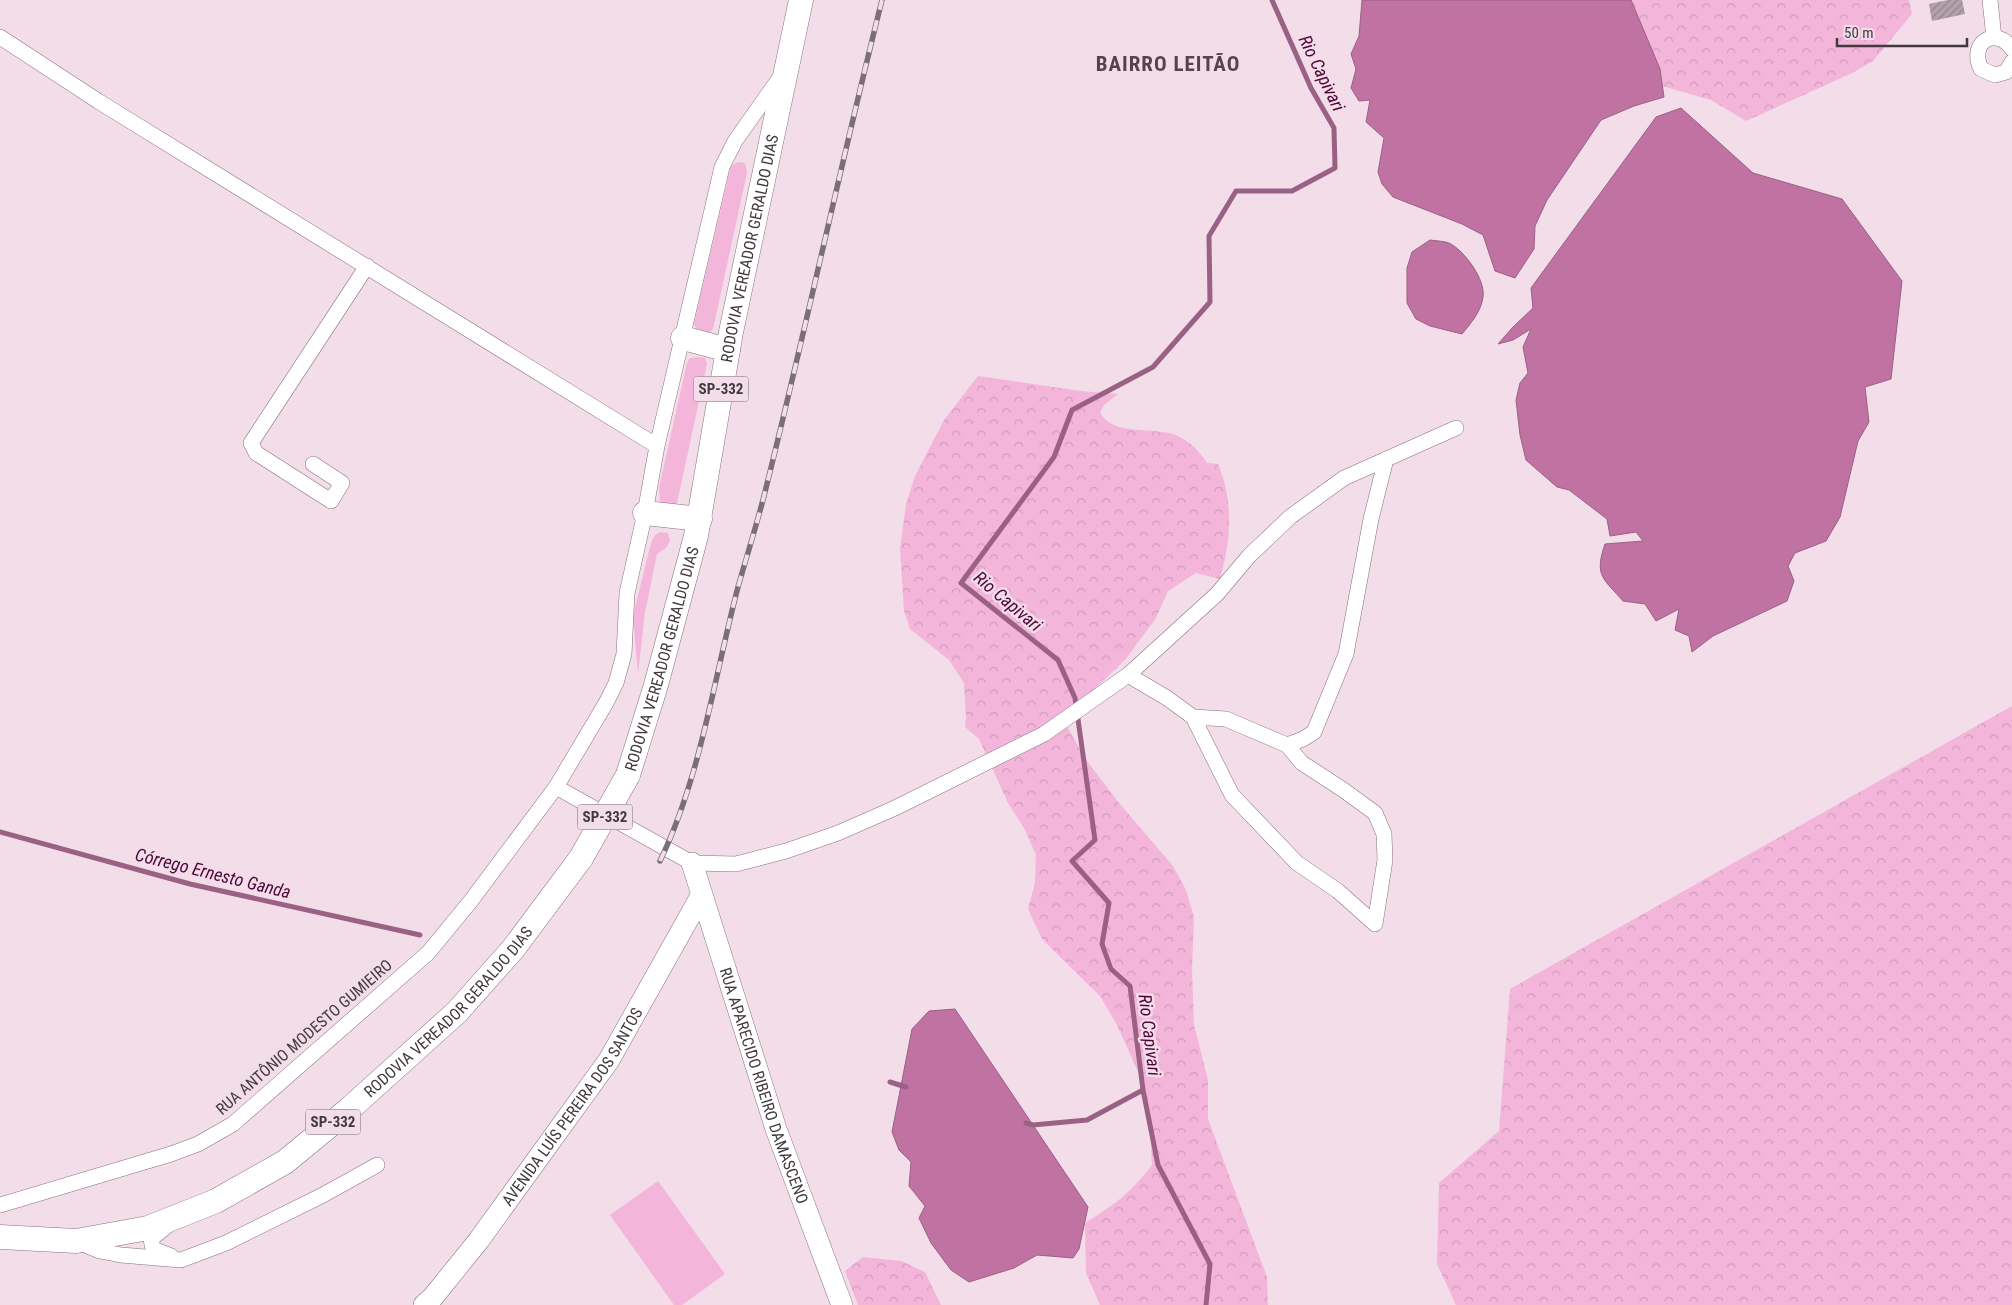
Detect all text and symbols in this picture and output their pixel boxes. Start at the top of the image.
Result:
scale bar [1837,15,1967,47]
text: 50 m [1844,24,1874,42]
water label: Rio Capivari [1295,32,1350,115]
district label: BAIRRO LEITÃO [1096,52,1240,76]
street label: RODOVIA VEREADOR GERALDO DIAS [716,133,782,364]
road number: SP-332 [694,376,748,402]
street label: RODOVIA VEREADOR GERALDO DIAS [620,545,702,773]
water label: Rio Capivari [970,567,1047,636]
road number: SP-332 [578,804,632,830]
water label: Córrego Ernesto Ganda [133,844,293,902]
street label: RODOVIA VEREADOR GERALDO DIAS [360,923,536,1101]
street label: RUA ANTÔNIO MODESTO GUMIEIRO [211,955,396,1119]
street label: RUA APARECIDO RIBEIRO DAMASCENO [716,965,813,1206]
water label: Rio Capivari [1135,993,1166,1078]
street label: AVENIDA LUÍS PEREIRA DOS SANTOS [497,1004,646,1209]
road number: SP-332 [306,1110,360,1134]

